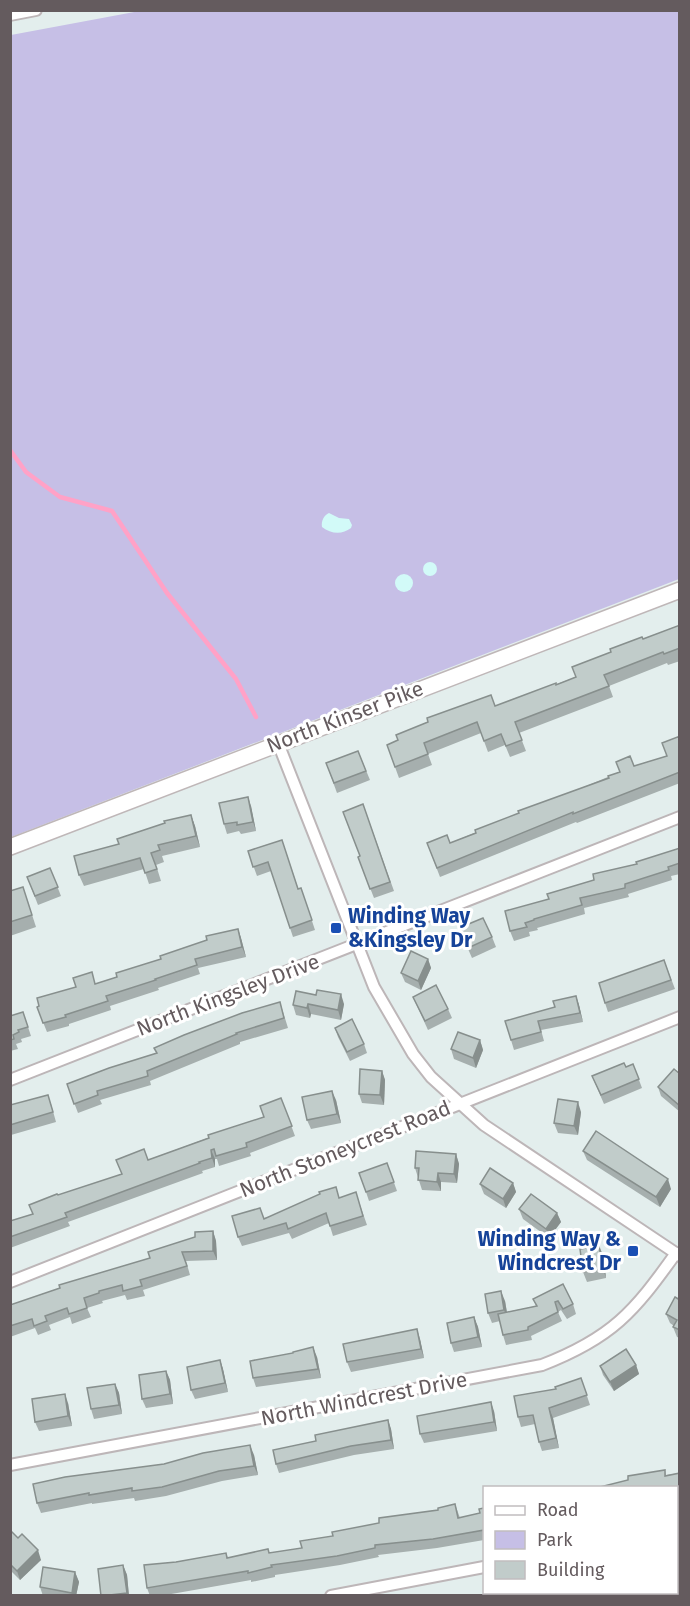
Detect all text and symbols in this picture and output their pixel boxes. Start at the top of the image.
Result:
street label: North Kinser Pike [263,675,427,759]
place label: Winding Way &Kingsley Dr [348,903,473,953]
marker: Winding Way &Kingsley Dr [329,921,343,935]
street label: North Kingsley Drive [133,948,323,1042]
street label: North Stoneycrest Road [236,1095,454,1203]
place label: Winding Way & Windcrest Dr [478,1226,622,1276]
marker: Winding Way & Windcrest Dr [626,1244,640,1258]
street label: North Windcrest Drive [259,1366,469,1432]
legend [483,1486,678,1594]
text: Road [537,1499,579,1521]
text: Park [537,1529,573,1551]
text: Building [537,1559,605,1581]

